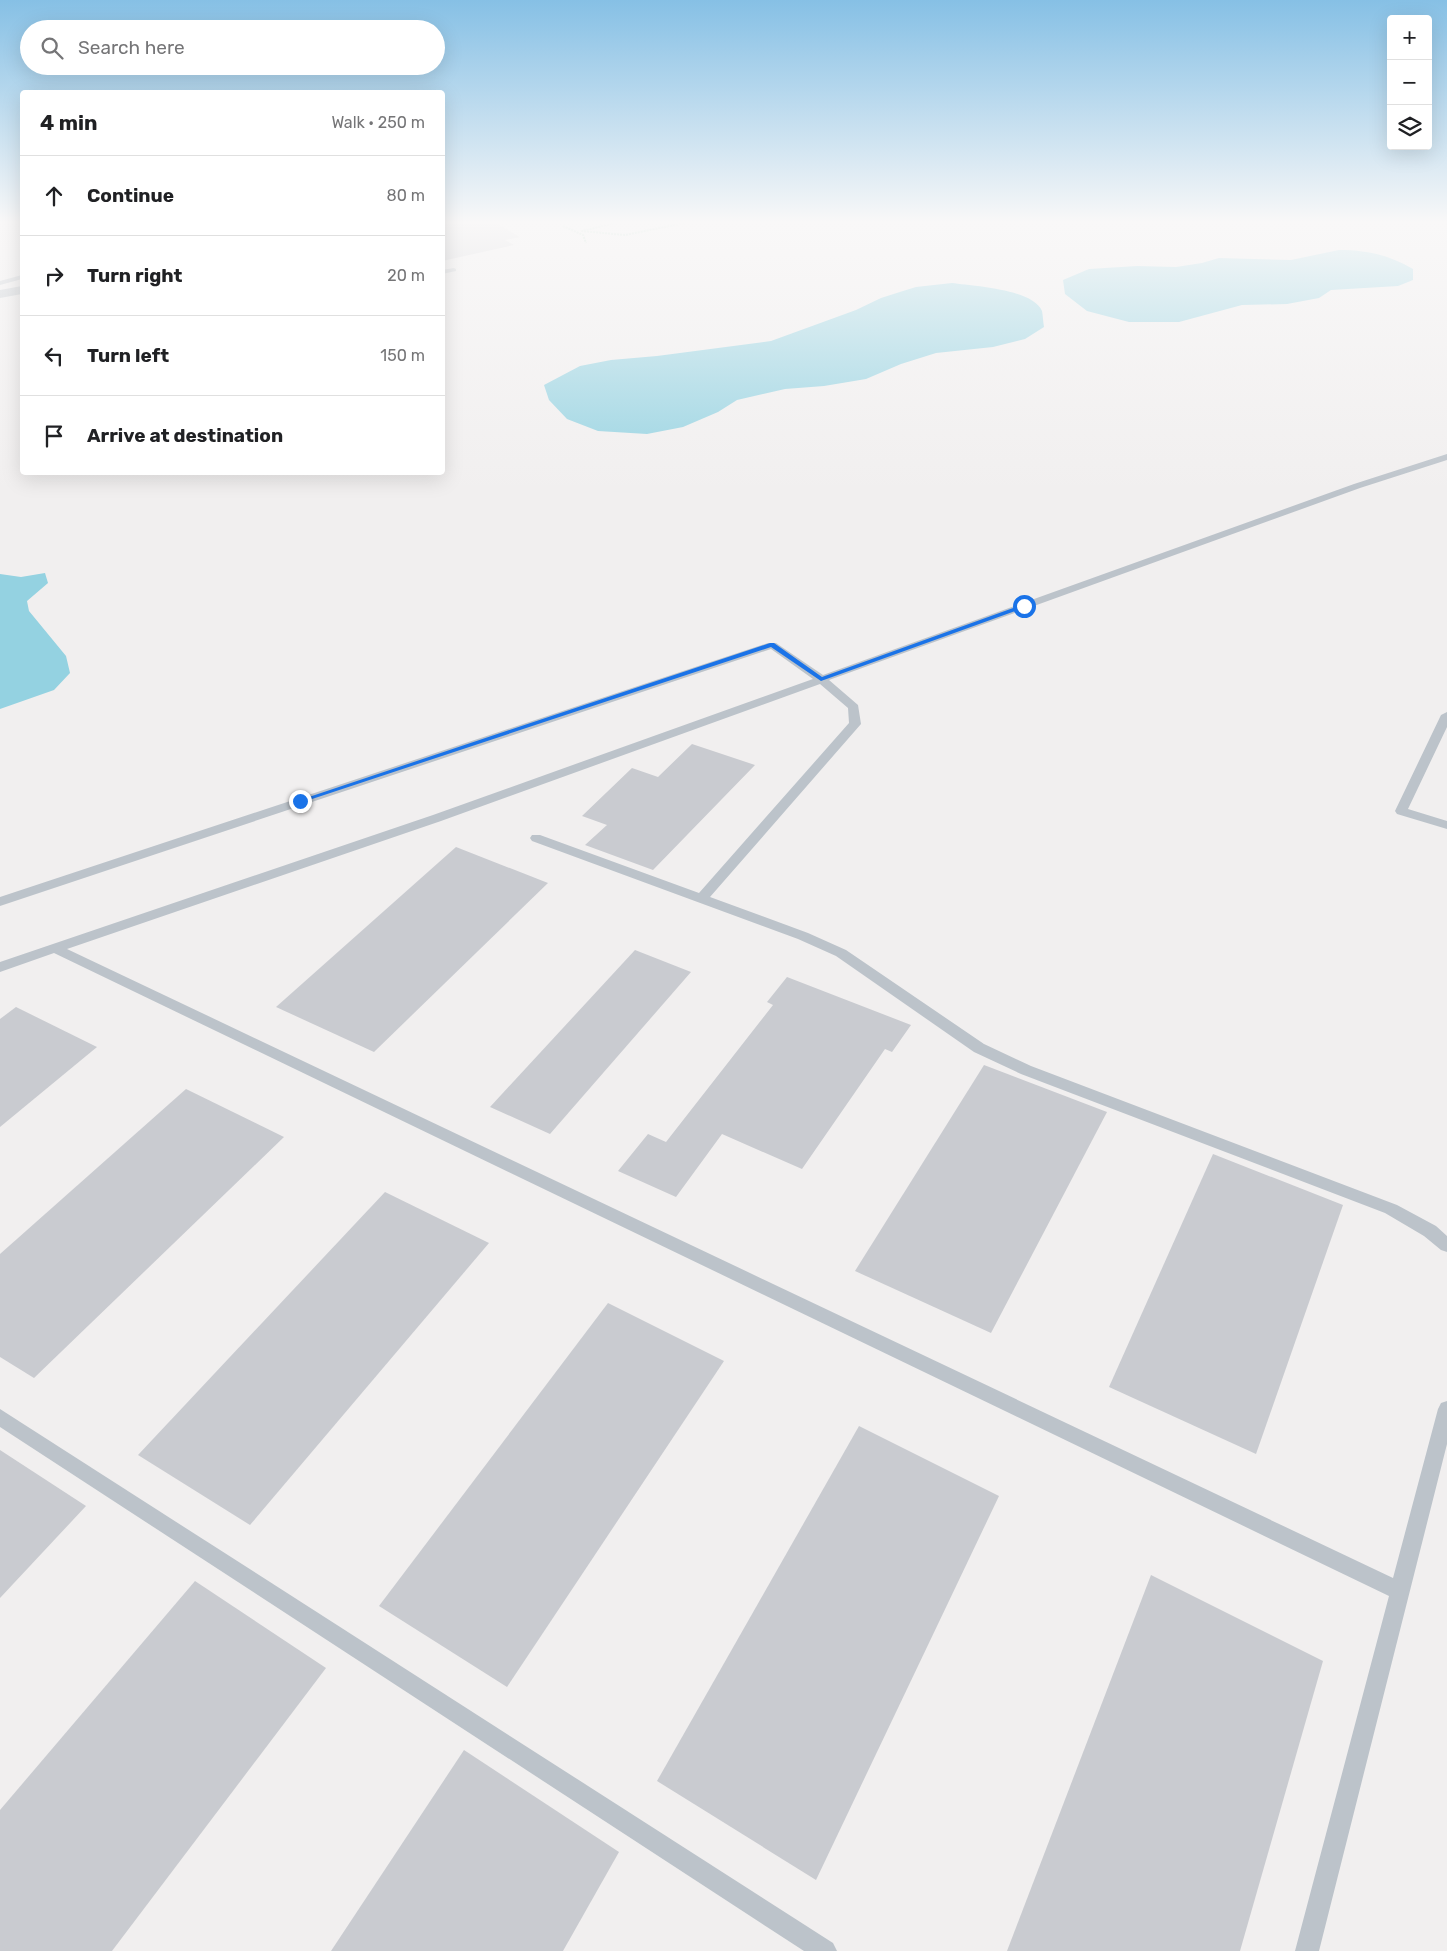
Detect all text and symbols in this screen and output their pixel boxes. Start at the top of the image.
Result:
map controls [1387,15,1432,150]
button: + [1387,15,1432,60]
search box [20,20,445,75]
icon: search [38,34,66,62]
text: Search here [78,36,185,59]
button: − [1387,60,1432,105]
button: layers [1387,105,1432,150]
text: 4 min [40,110,98,135]
text: Walk · 250 m [331,113,425,132]
icon: ahead [40,182,68,210]
text: Continue [87,184,174,207]
text: 80 m [387,186,425,205]
icon: right [40,262,68,290]
text: Turn right [87,264,182,287]
text: 20 m [387,266,425,285]
icon: left [40,342,68,370]
text: Turn left [87,344,169,367]
text: 150 m [380,346,425,365]
icon: arrive [40,422,68,450]
text: Arrive at destination [87,424,283,447]
route start [1013,595,1036,618]
route end [289,790,312,813]

